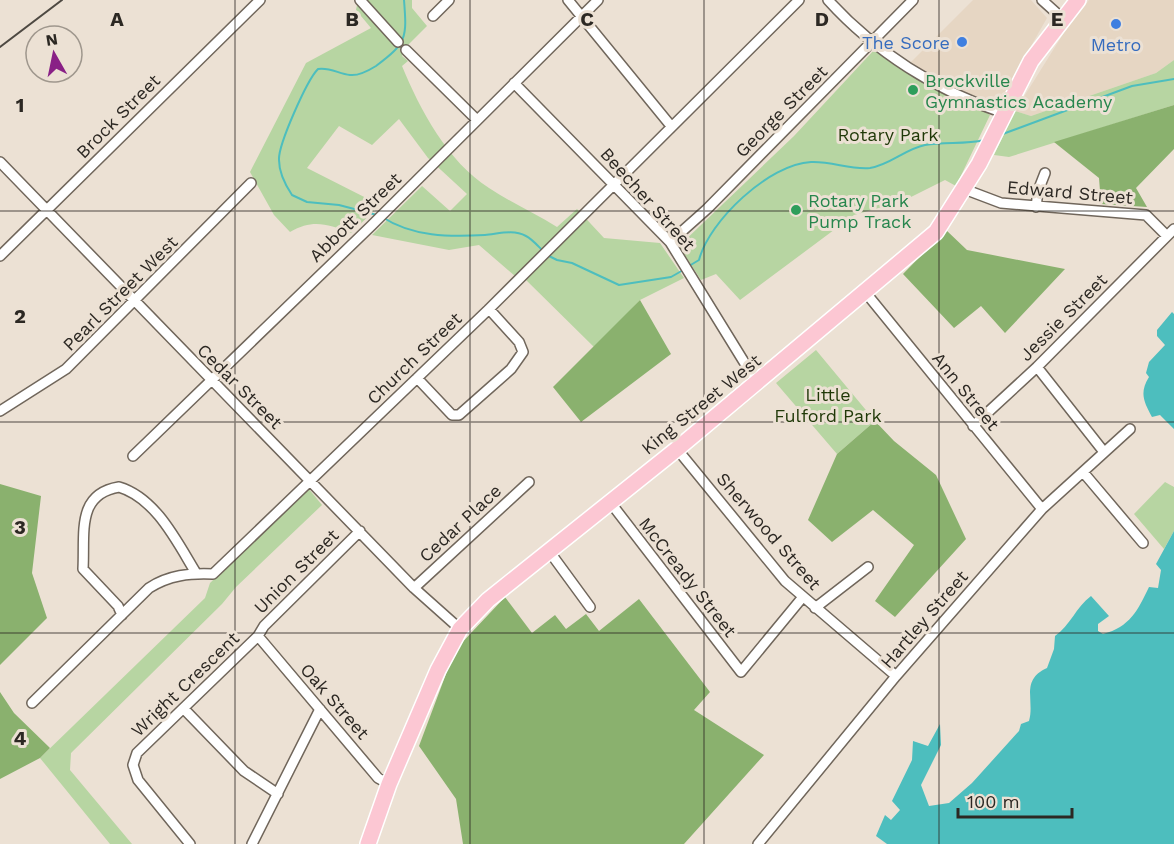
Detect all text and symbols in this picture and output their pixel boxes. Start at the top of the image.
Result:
text: A [110,7,124,31]
text: B [345,7,359,31]
text: C [580,7,594,31]
text: D [815,7,829,31]
text: E [1051,7,1063,31]
marker: Metro [1109,17,1123,31]
north arrow [24,24,84,84]
text: N [44,29,59,50]
place label: The Score [862,32,950,53]
place label: Metro [1091,34,1141,55]
marker: The Score [955,35,969,49]
street label: George Street [731,60,832,161]
street label: Brock Street [72,69,165,162]
place label: Brockville Gymnastics Academy [925,70,1113,112]
marker: Brockville Gymnastics Academy [906,83,920,97]
text: 1 [16,93,24,117]
park label: Rotary Park [837,124,939,145]
street label: Beecher Street [596,143,700,255]
street label: Abbott Street [305,168,406,266]
street label: Edward Street [1006,176,1134,208]
place label: Rotary Park Pump Track [808,190,911,232]
marker: Rotary Park Pump Track [789,203,803,217]
street label: Pearl Street West [58,231,182,355]
street label: Jessie Street [1015,269,1111,365]
text: 2 [14,304,26,328]
street label: Church Street [362,307,466,408]
street label: Cedar Street [193,339,287,433]
street label: Ann Street [928,348,1004,435]
street label: King Street West [637,349,765,459]
park label: Little Fulford Park [774,384,882,426]
street label: Sherwood Street [712,468,826,594]
street label: Cedar Place [415,480,505,566]
street label: McCready Street [635,513,741,641]
text: 3 [14,515,26,539]
street label: Union Street [249,524,343,618]
street label: Hartley Street [876,566,972,672]
street label: Wright Crescent [127,627,244,741]
street label: Oak Street [296,659,374,744]
text: 4 [14,726,27,750]
scale bar [958,781,1072,819]
text: 100 m [967,791,1020,812]

